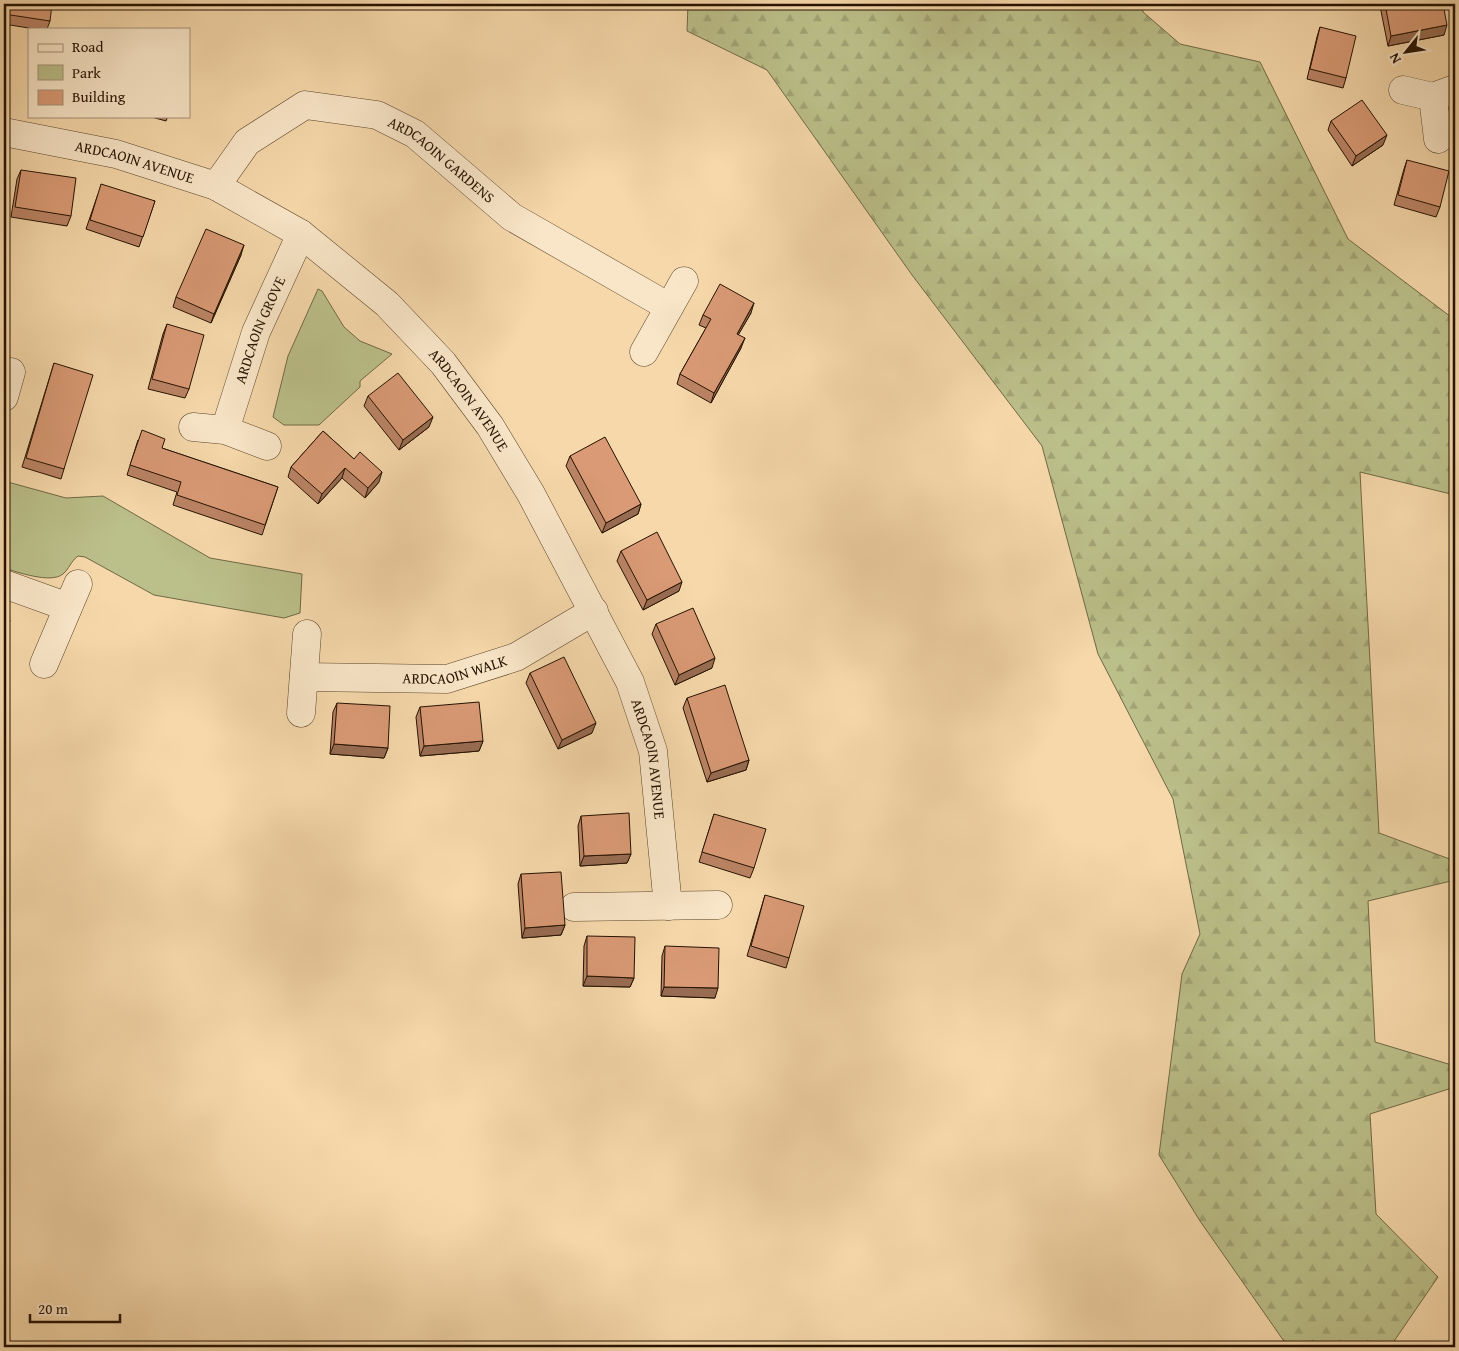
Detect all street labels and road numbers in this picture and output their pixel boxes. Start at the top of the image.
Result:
street label: ARDCAOIN GARDENS [384,111,499,208]
street label: ARDCAOIN AVENUE [73,135,197,188]
street label: ARDCAOIN GROVE [229,272,290,386]
street label: ARDCAOIN AVENUE [424,343,514,455]
street label: ARDCAOIN WALK [402,649,510,689]
street label: ARDCAOIN AVENUE [626,696,671,820]

